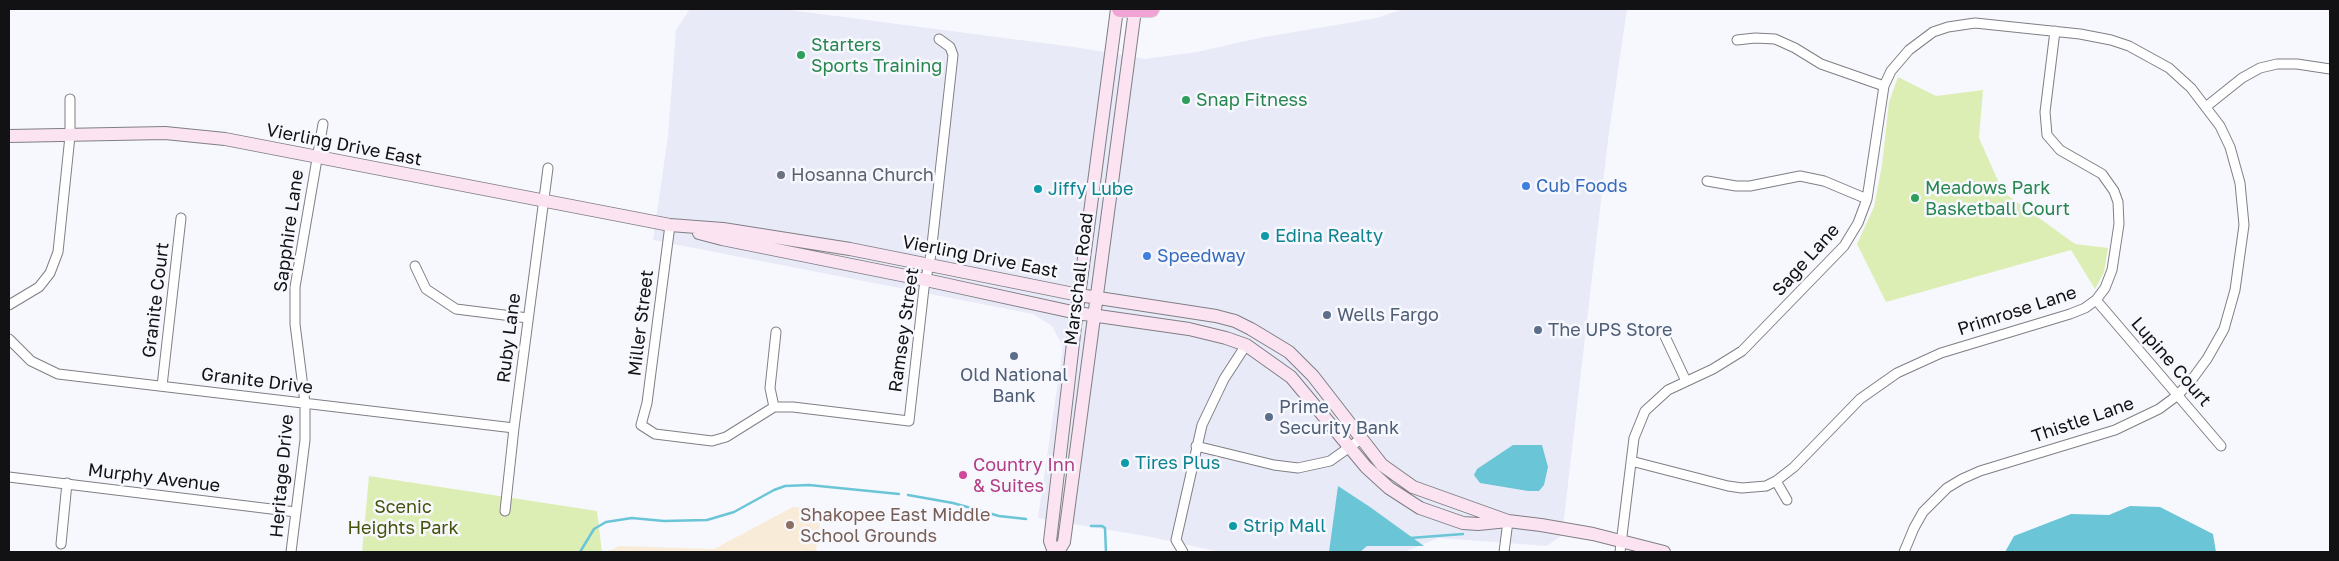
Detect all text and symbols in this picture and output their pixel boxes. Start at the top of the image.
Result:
place label: Starters Sports Training [811,34,942,76]
marker: Starters Sports Training [795,49,807,61]
place label: Snap Fitness [1196,89,1308,111]
marker: Snap Fitness [1180,94,1192,106]
street label: Vierling Drive East [264,119,424,171]
place label: Hosanna Church [791,164,934,186]
street label: Sapphire Lane [270,168,308,294]
marker: Hosanna Church [775,169,787,181]
place label: Cub Foods [1536,175,1627,197]
place label: Meadows Park Basketball Court [1925,177,2070,220]
place label: Jiffy Lube [1048,178,1133,200]
marker: Cub Foods [1520,180,1532,192]
marker: Jiffy Lube [1032,183,1044,195]
marker: Meadows Park Basketball Court [1909,192,1921,204]
street label: Marschall Road [1060,211,1098,347]
street label: Sage Lane [1768,219,1844,301]
place label: Edina Realty [1275,225,1383,247]
marker: Edina Realty [1259,230,1271,242]
street label: Vierling Drive East [900,231,1060,283]
street label: Granite Court [138,241,174,359]
place label: Speedway [1157,245,1246,267]
marker: Speedway [1141,250,1153,262]
street label: Ramsey Street [885,266,923,394]
street label: Miller Street [624,269,658,377]
street label: Primrose Lane [1955,282,2079,340]
street label: Ruby Lane [493,292,525,384]
place label: Wells Fargo [1337,304,1439,326]
marker: Wells Fargo [1321,309,1333,321]
street label: Lupine Court [2126,313,2216,411]
place label: The UPS Store [1548,319,1673,341]
marker: The UPS Store [1532,324,1544,336]
marker: Old National Bank [1008,350,1020,362]
street label: Granite Drive [200,363,314,399]
place label: Old National Bank [960,364,1068,406]
street label: Thistle Lane [2029,392,2137,448]
place label: Prime Security Bank [1279,396,1399,438]
marker: Prime Security Bank [1263,411,1275,423]
street label: Heritage Drive [266,413,298,539]
place label: Tires Plus [1135,452,1220,474]
place label: Country Inn & Suites [973,454,1075,496]
marker: Tires Plus [1119,457,1131,469]
street label: Murphy Avenue [87,459,221,497]
marker: Country Inn & Suites [957,469,969,481]
park label: Scenic Heights Park [347,496,459,538]
place label: Shakopee East Middle School Grounds [800,504,990,546]
place label: Strip Mall [1243,515,1326,537]
marker: Shakopee East Middle School Grounds [784,519,796,531]
marker: Strip Mall [1227,520,1239,532]

